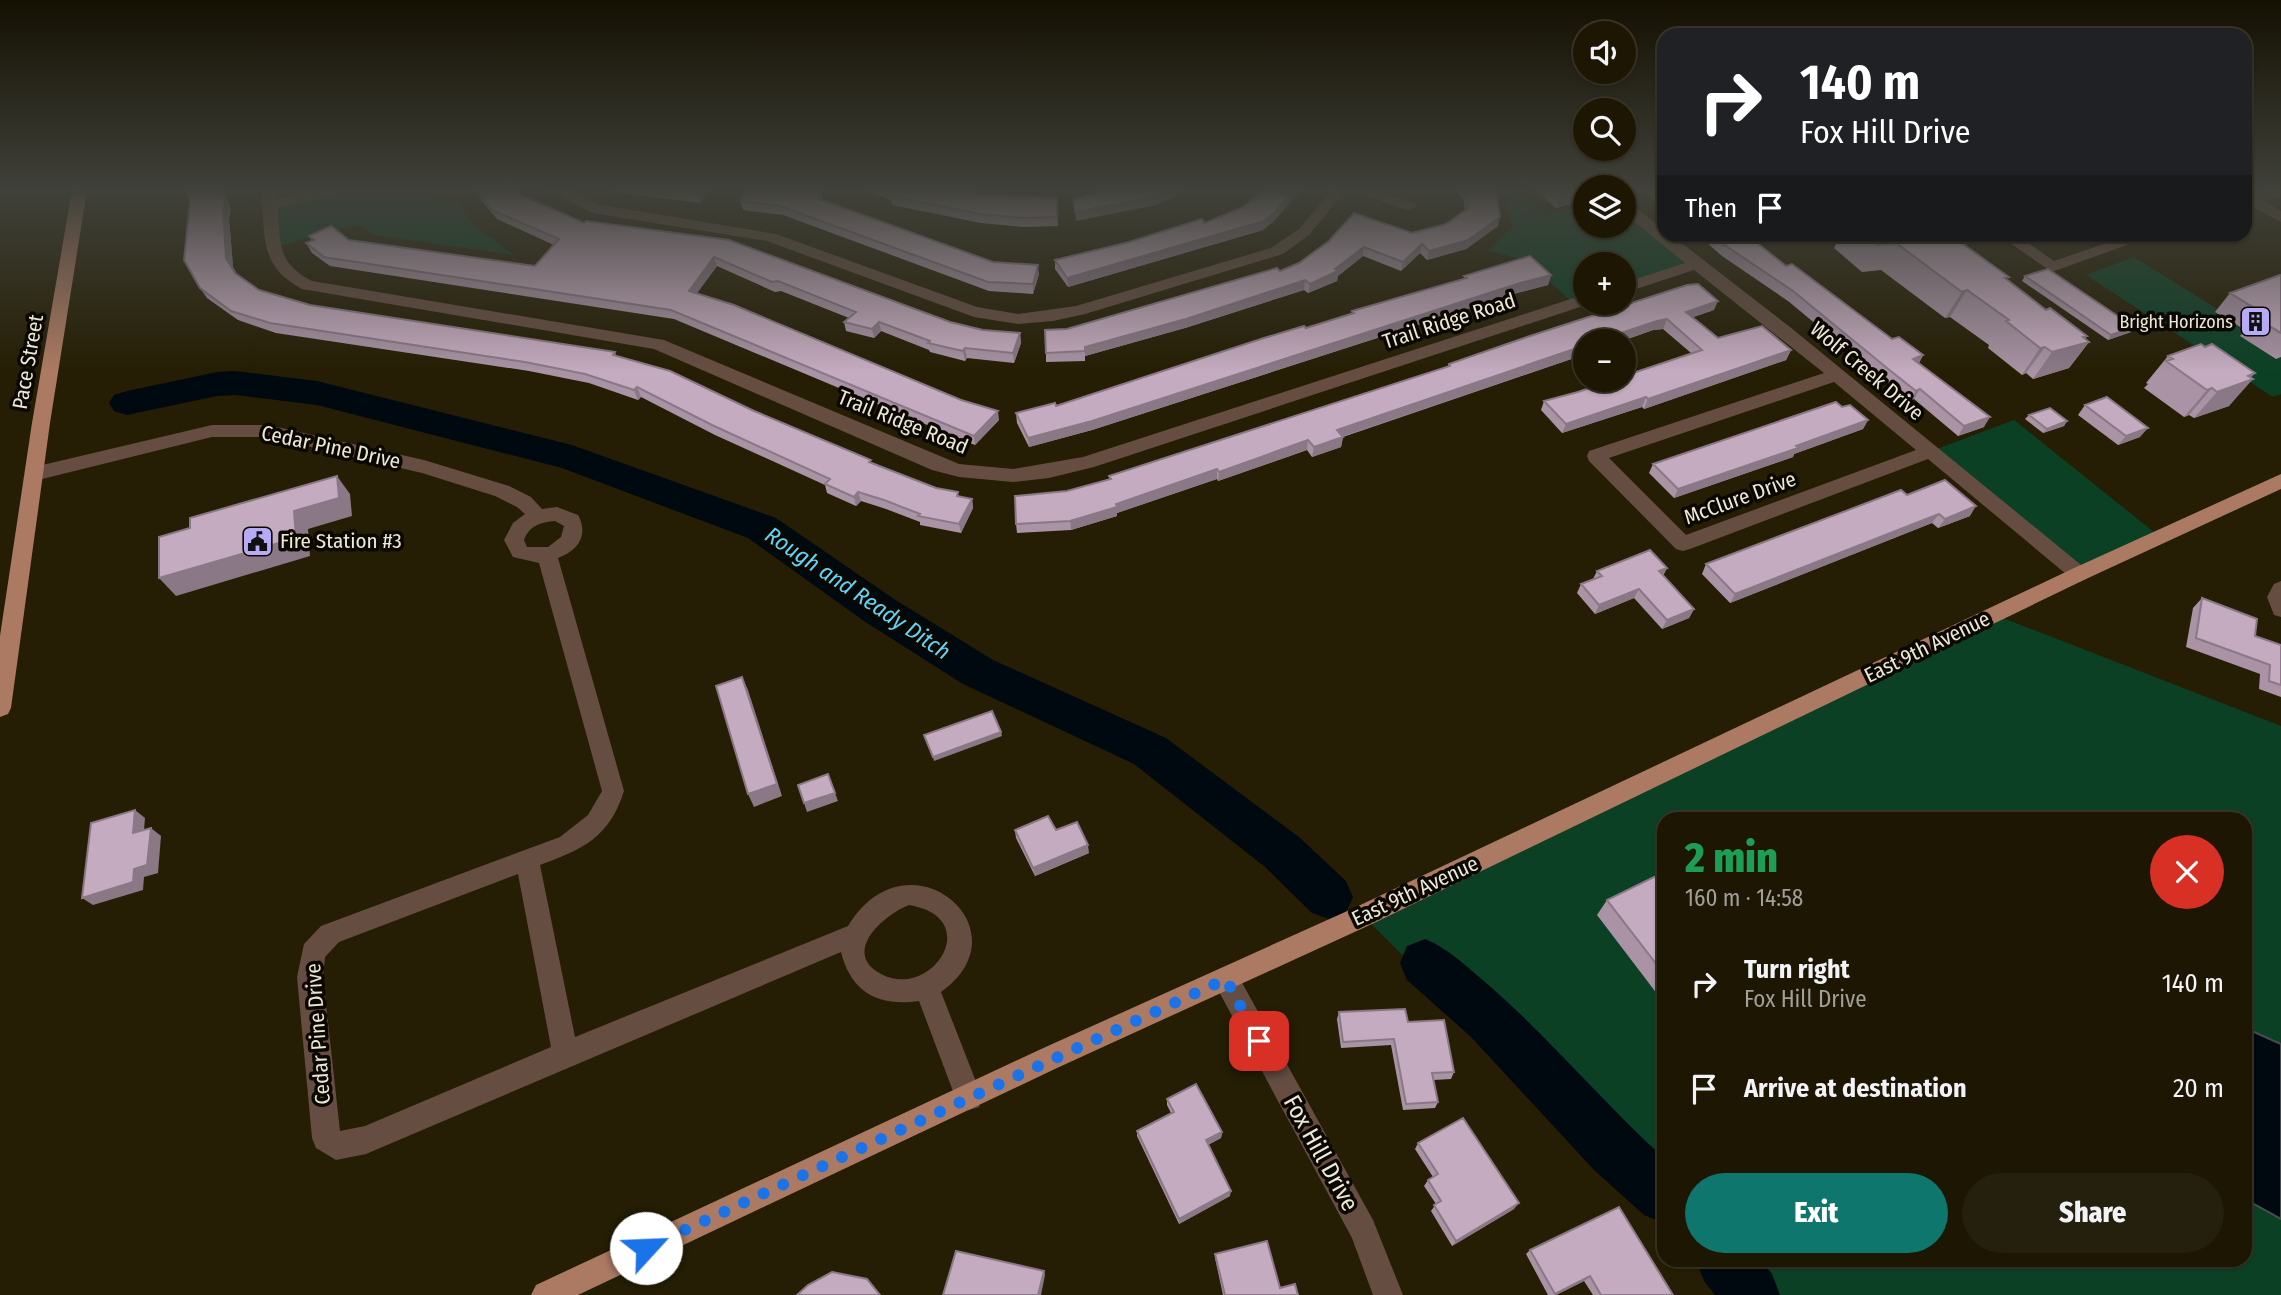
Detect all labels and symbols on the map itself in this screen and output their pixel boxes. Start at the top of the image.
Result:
street label: Trail Ridge Road [1379,287,1519,355]
building icon: Bright Horizons [2239,305,2273,339]
place label: Bright Horizons [2119,311,2233,333]
street label: Pace Street [7,312,49,411]
street label: Wolf Creek Drive [1805,316,1929,426]
street label: Trail Ridge Road [834,384,972,460]
street label: Cedar Pine Drive [259,420,403,474]
street label: McClure Drive [1680,466,1800,530]
water label: Rough and Ready Ditch [760,521,956,665]
public building icon: Fire Station #3 [240,524,274,558]
place label: Fire Station #3 [280,528,402,554]
street label: East 9th Avenue [1860,605,1994,689]
street label: East 9th Avenue [1348,850,1482,932]
street label: Cedar Pine Drive [300,962,336,1106]
pin [1229,1011,1289,1071]
street label: Fox Hill Drive [1278,1090,1364,1216]
position arrow [609,1211,683,1285]

